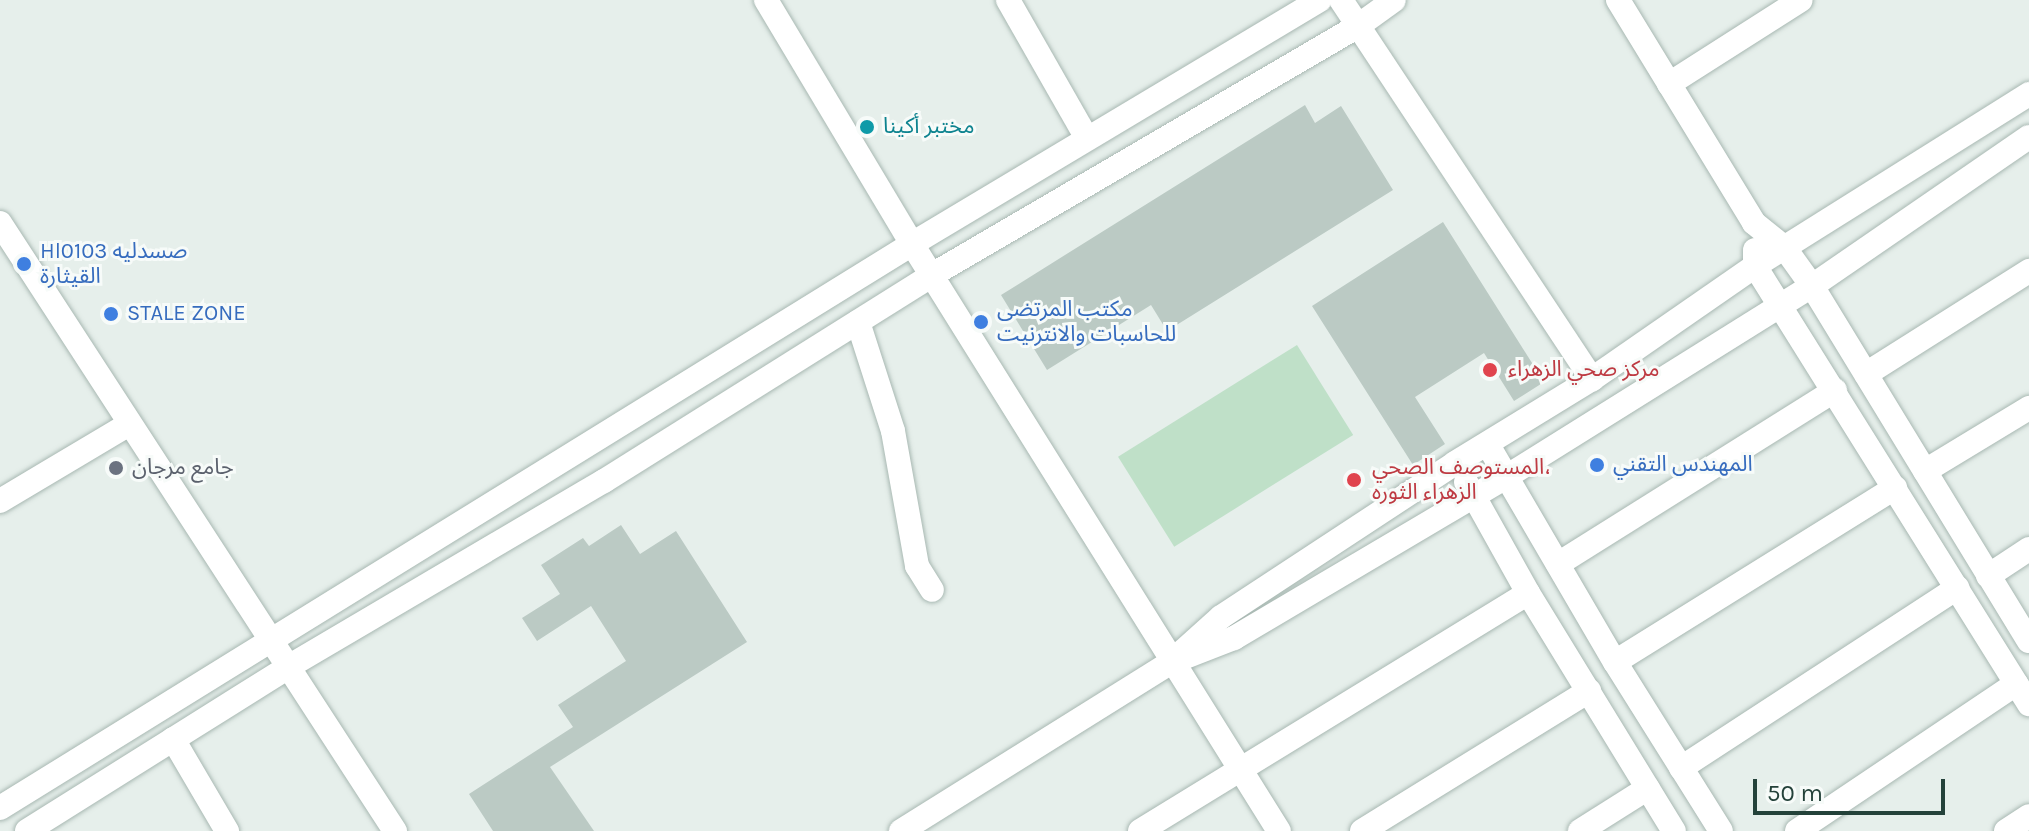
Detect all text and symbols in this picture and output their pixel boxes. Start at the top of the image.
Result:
place label: مختبر أكينا [883,114,975,140]
marker: مختبر أكينا [858,118,876,136]
place label: Hl0103 صسدليه القيثارة [40,238,187,290]
marker: Hl0103 صسدليه القيثارة [15,255,33,273]
place label: مكتب المرتضى للحاسبات والانترنيت [997,296,1176,348]
place label: STALE ZONE [127,301,246,327]
marker: STALE ZONE [102,305,120,323]
marker: مكتب المرتضى للحاسبات والانترنيت [972,313,990,331]
place label: مركز صحي الزهراء [1508,357,1660,383]
marker: مركز صحي الزهراء [1479,359,1501,381]
place label: المهندس التقني [1613,452,1753,478]
place label: المستوصف الصحي، الزهراء الثوره [1372,454,1551,506]
place label: جامع مرجان [132,455,234,481]
marker: المهندس التقني [1588,456,1606,474]
marker: جامع مرجان [107,459,125,477]
marker: المستوصف الصحي، الزهراء الثوره [1343,469,1365,491]
scale bar [1757,763,1949,813]
text: 50 m [1767,779,1823,807]

